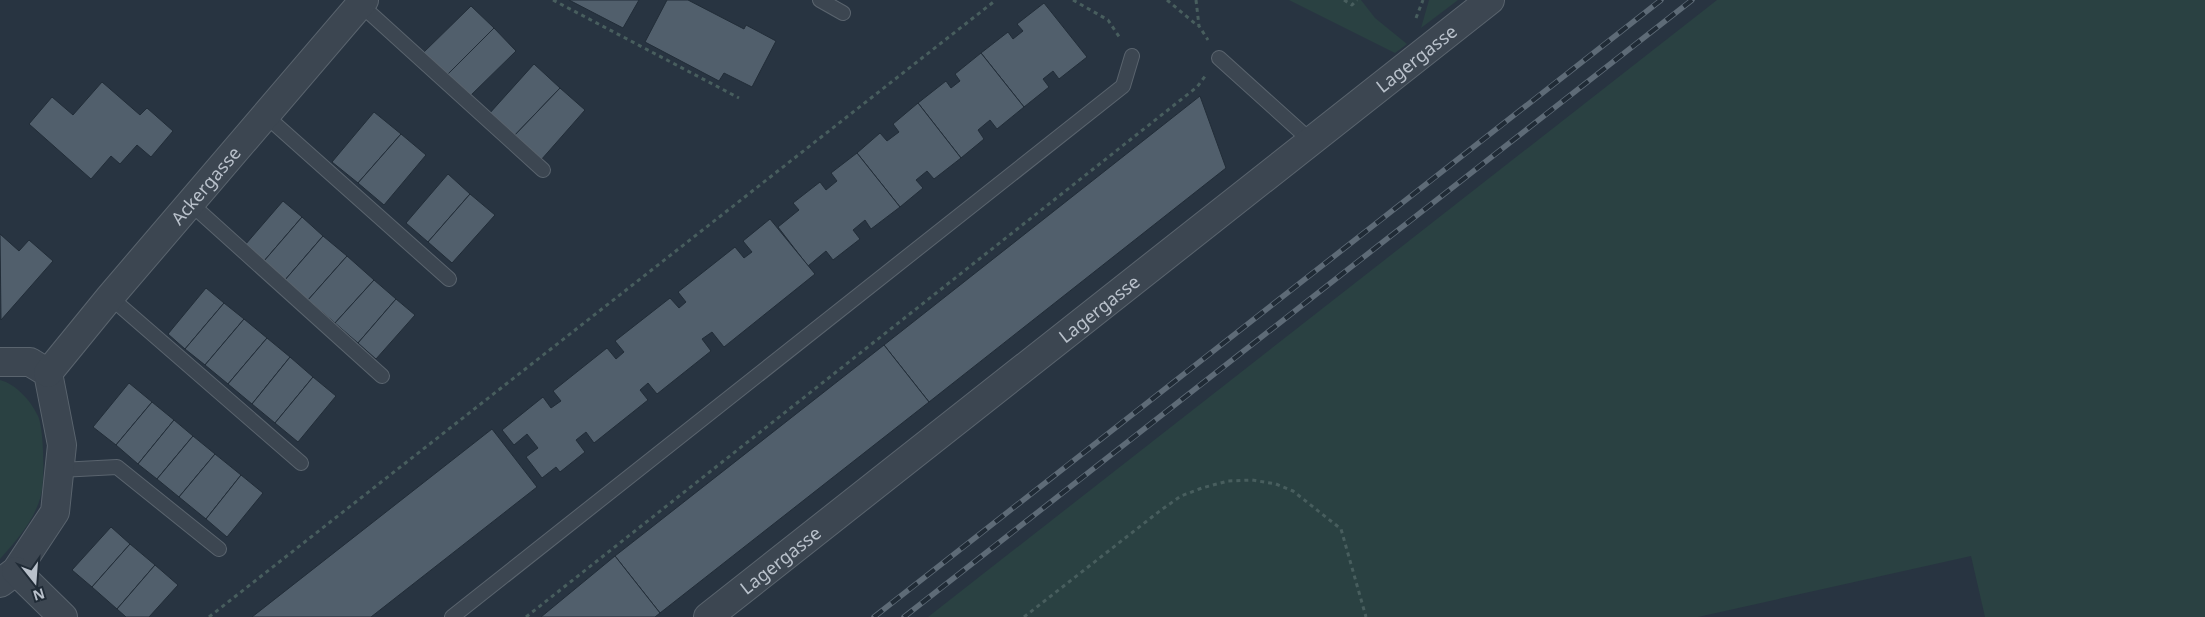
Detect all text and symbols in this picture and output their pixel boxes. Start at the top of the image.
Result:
street label: Lagergasse [1371,19,1461,98]
street label: Ackergasse [165,141,246,230]
street label: Lagergasse [1054,269,1144,348]
street label: Lagergasse [735,521,826,599]
north arrow [10,557,60,607]
text: N [31,584,47,606]

